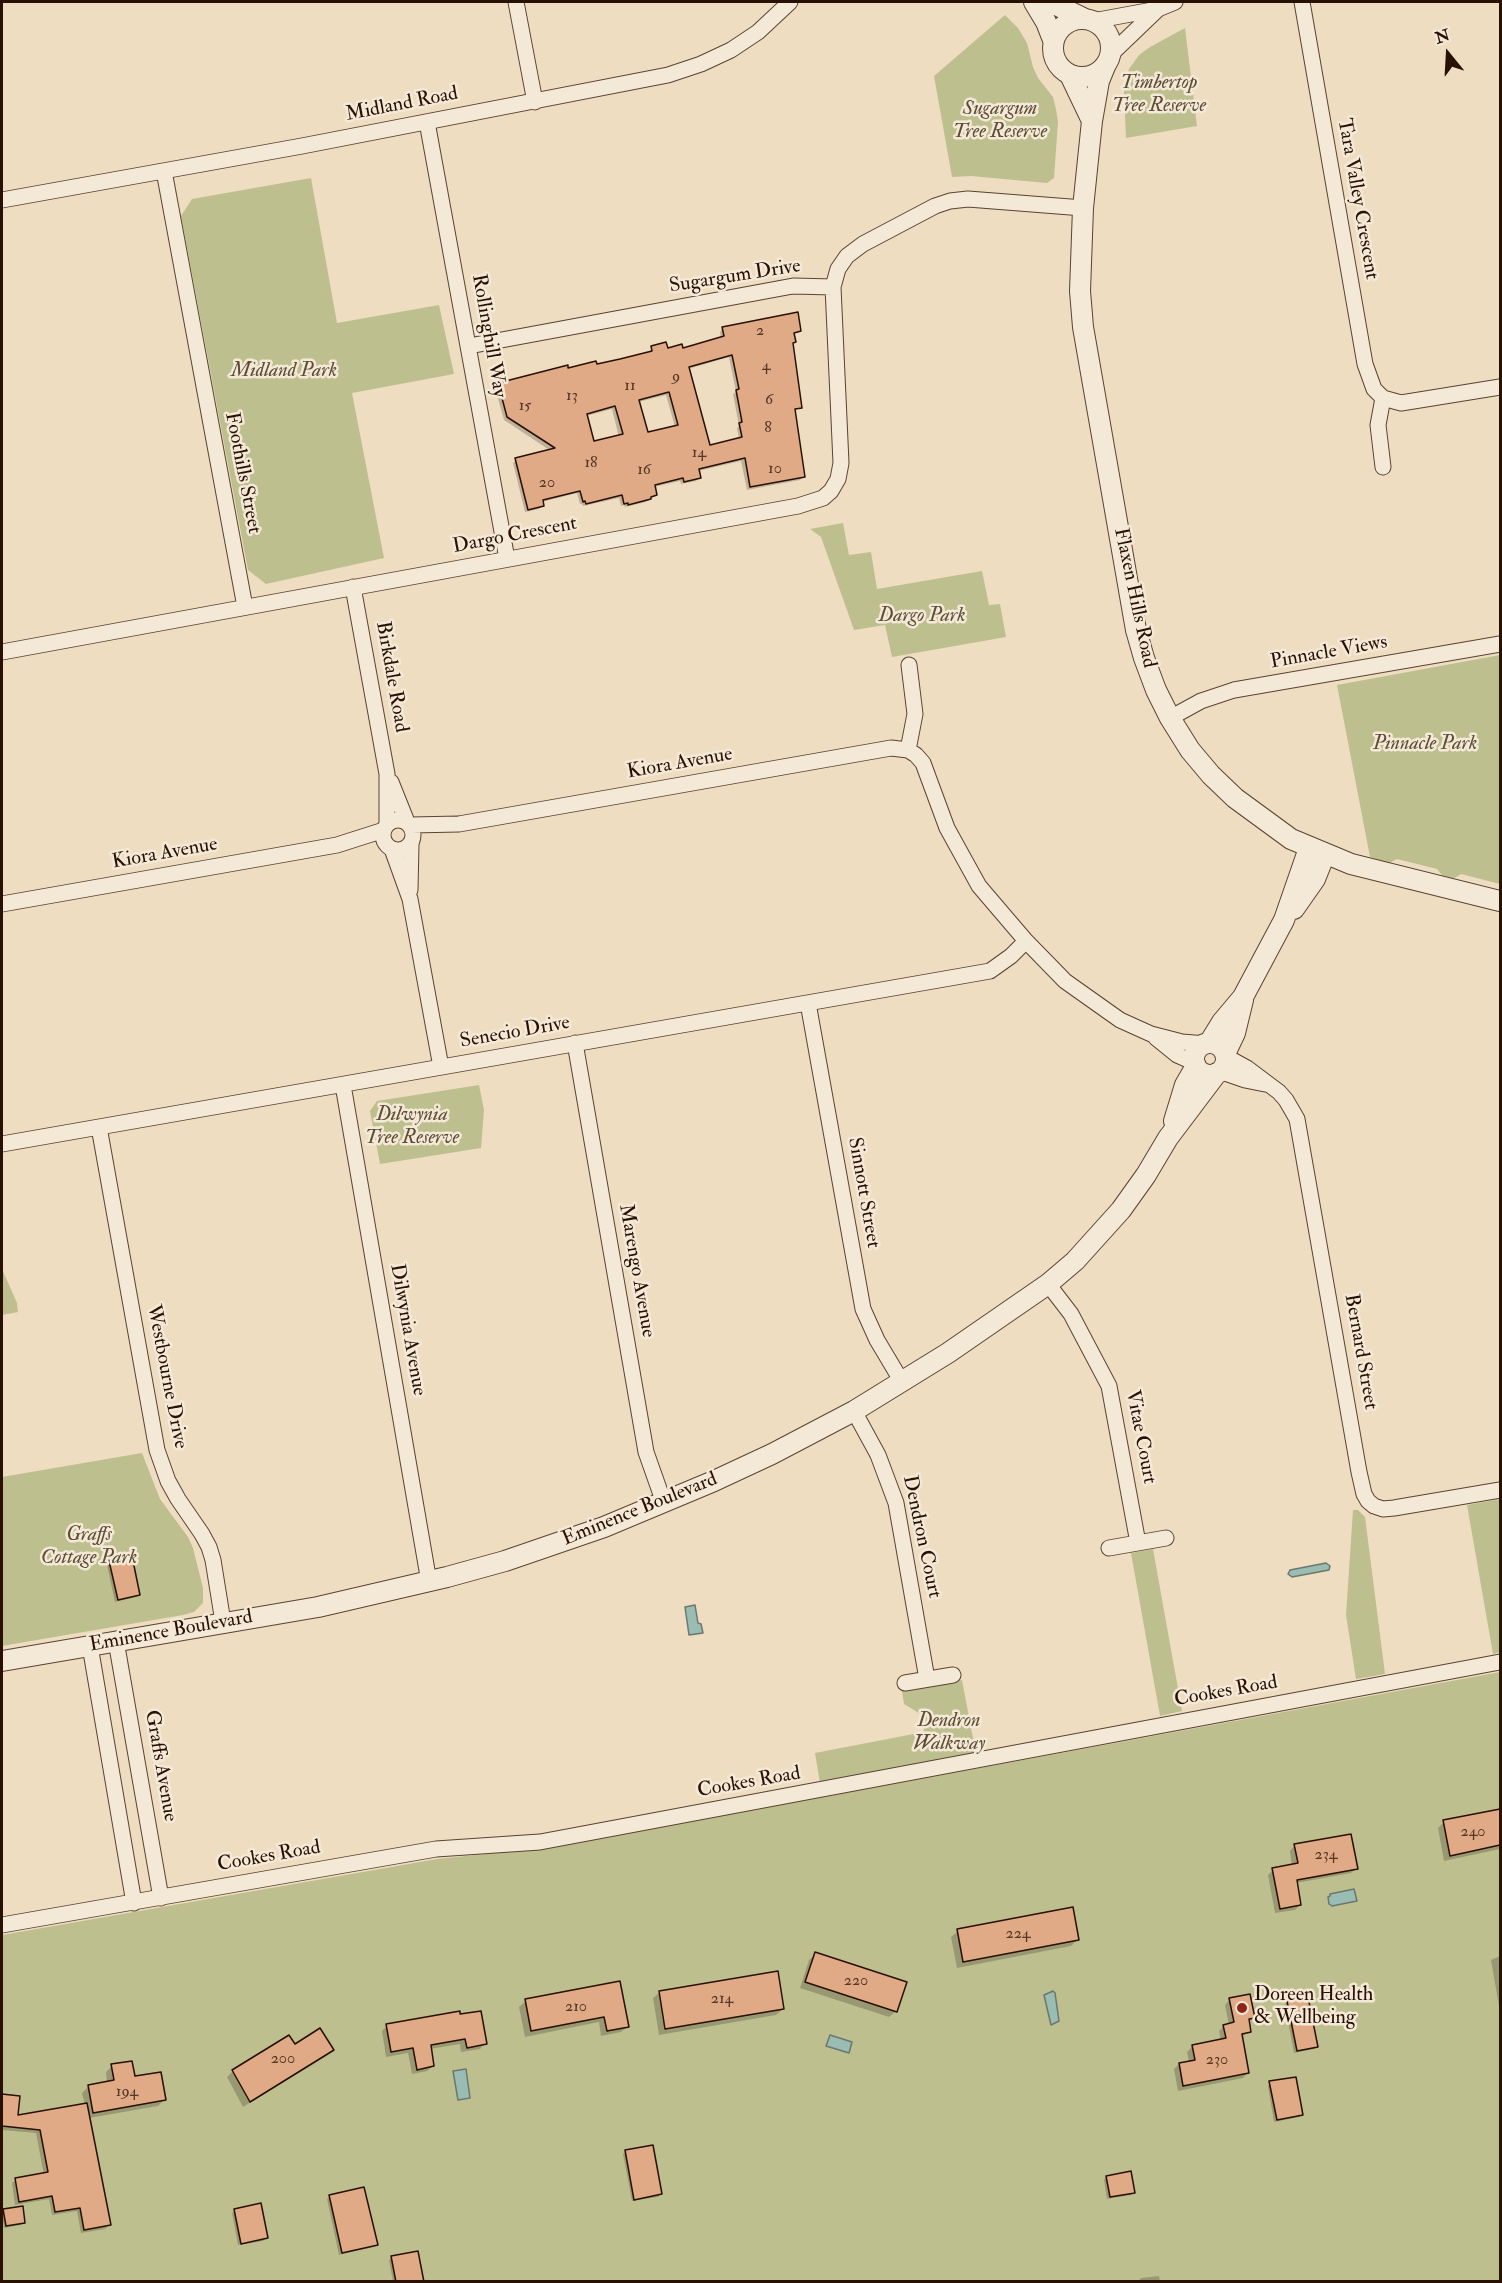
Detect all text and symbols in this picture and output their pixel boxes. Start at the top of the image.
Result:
north arrow [1418,24,1478,84]
text: N [1433,25,1452,49]
park label: Timbertop Tree Reserve [1112,72,1206,119]
street label: Midland Road [344,82,460,128]
park label: Sugargum Tree Reserve [953,98,1047,145]
street label: Tara Valley Crescent [1331,117,1383,281]
street label: Sugargum Drive [668,255,802,299]
street label: Rollinghill Way [465,272,511,400]
house number: 2 [756,322,764,342]
house number: 4 [762,357,770,377]
park label: Midland Park [231,360,337,384]
house number: 9 [672,368,680,388]
house number: 11 [624,377,636,397]
house number: 13 [566,387,578,407]
house number: 6 [765,391,773,411]
house number: 15 [519,397,531,417]
street label: Foothills Street [218,410,266,536]
house number: 8 [764,419,772,439]
house number: 14 [692,444,706,464]
house number: 18 [584,454,598,474]
house number: 10 [768,460,782,480]
house number: 16 [637,461,651,481]
house number: 20 [539,474,555,494]
street label: Dargo Crescent [451,512,579,560]
street label: Flaxen Hills Road [1107,526,1161,670]
park label: Dargo Park [879,605,965,629]
street label: Birkdale Road [369,620,413,734]
street label: Pinnacle Views [1269,631,1389,675]
park label: Pinnacle Park [1373,733,1477,757]
street label: Kiora Avenue [625,743,735,785]
street label: Kiora Avenue [110,833,220,875]
street label: Senecio Drive [458,1012,572,1054]
park label: Dilwynia Tree Reserve [365,1104,459,1151]
street label: Sinnott Street [841,1136,885,1250]
street label: Marengo Avenue [612,1202,660,1340]
street label: Dilwynia Avenue [384,1262,430,1398]
street label: Bernard Street [1338,1292,1382,1412]
street label: Westbourne Drive [140,1303,192,1451]
street label: Vitae Court [1119,1388,1161,1486]
street label: Eminence Boulevard [559,1468,721,1552]
street label: Dendron Court [896,1473,946,1601]
park label: Graffs Cottage Park [41,1524,137,1571]
street label: Eminence Boulevard [88,1606,254,1658]
street label: Cookes Road [1173,1671,1279,1713]
street label: Graffs Avenue [138,1708,182,1824]
park label: Dendron Walkway [913,1710,985,1757]
street label: Cookes Road [696,1762,802,1804]
house number: 240 [1461,1823,1485,1843]
street label: Cookes Road [216,1836,322,1878]
house number: 234 [1315,1846,1337,1866]
house number: 224 [1006,1925,1030,1945]
house number: 220 [844,1972,868,1992]
place label: Doreen Health & Wellbeing [1254,1984,1373,2031]
house number: 214 [711,1990,733,2010]
house number: 210 [565,1998,587,2018]
marker: Doreen Health & Wellbeing [1235,2001,1249,2015]
house number: 200 [271,2050,295,2070]
house number: 230 [1206,2051,1228,2071]
house number: 194 [116,2083,138,2103]

